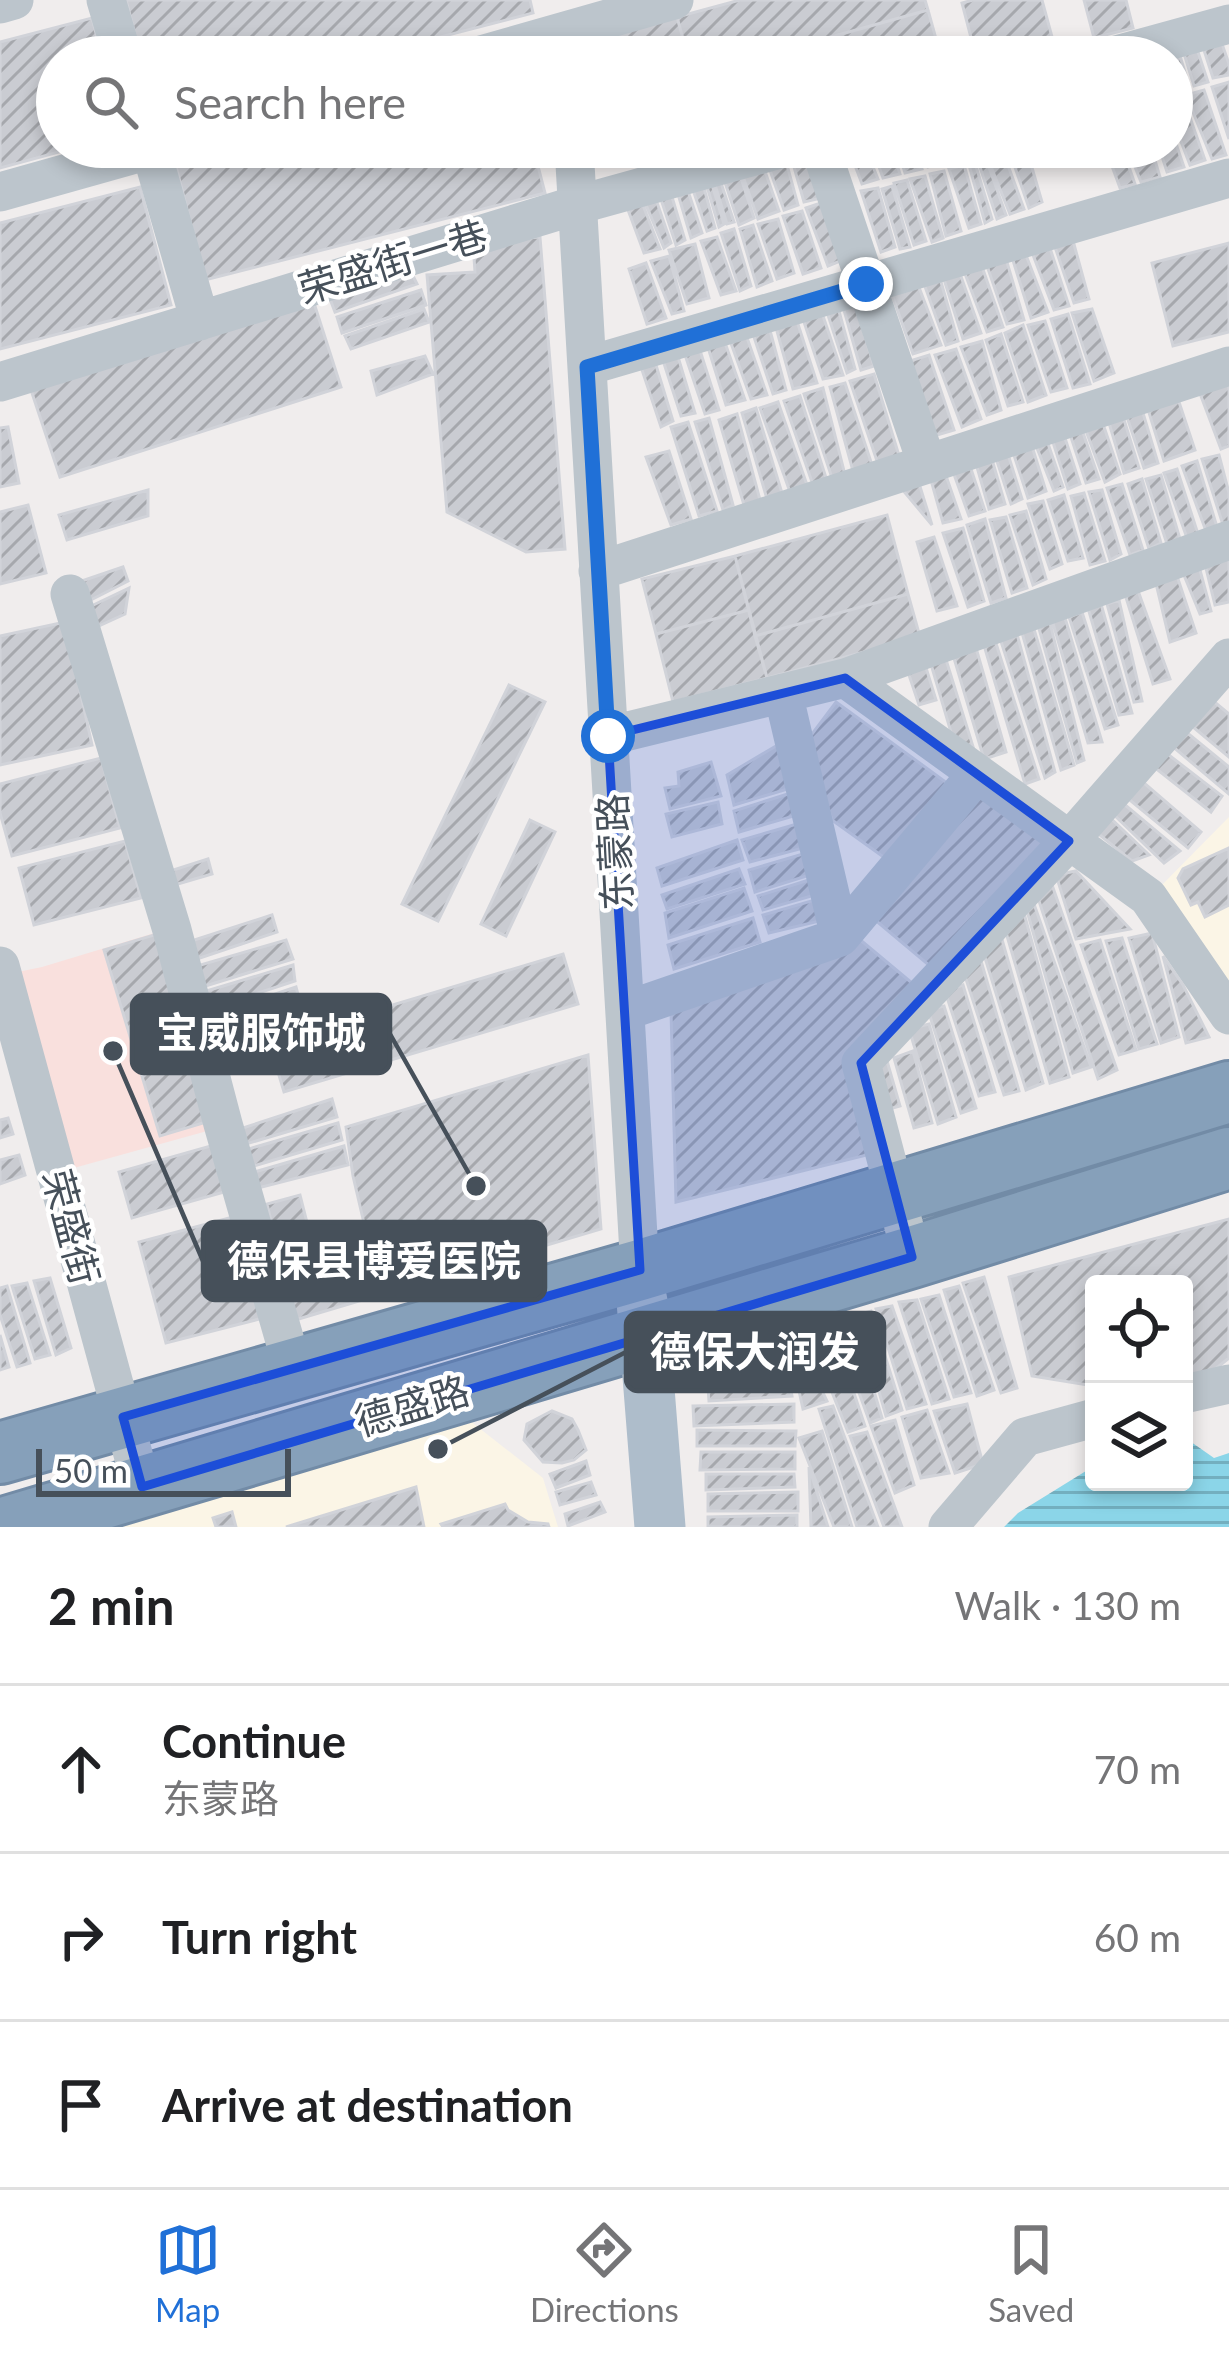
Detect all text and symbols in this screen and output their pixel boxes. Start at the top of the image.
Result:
search box [36,36,1193,168]
icon: search [78,69,144,135]
text: Search here [174,75,406,129]
street label: 荣盛街一巷 [293,211,493,312]
route end [839,257,893,311]
route start [581,709,635,763]
street label: 东蒙路 [588,792,640,912]
callout: 宝威服饰城 [132,995,390,1073]
text: 宝威服饰城 [156,1007,366,1057]
street label: 荣盛街 [35,1164,109,1289]
callout: 德保县博爱医院 [203,1222,545,1300]
text: 德保县博爱医院 [227,1235,521,1285]
map controls [1085,1275,1193,1491]
button: locate [1085,1275,1193,1383]
callout: 德保大润发 [626,1313,884,1391]
text: 德保大润发 [650,1326,860,1376]
street label: 德盛路 [349,1366,474,1444]
button: layers [1085,1383,1193,1491]
scale bar [36,1443,291,1496]
text: 50 m [54,1450,128,1490]
text: 2 min [48,1575,174,1636]
text: Walk · 130 m [954,1582,1181,1628]
text: Continue [162,1714,346,1768]
icon: ahead [48,1736,114,1802]
text: 70 m [1094,1746,1181,1792]
text: 东蒙路 [162,1775,279,1821]
icon: right [48,1904,114,1970]
text: Turn right [162,1910,357,1964]
text: 60 m [1094,1914,1181,1960]
icon: arrive [48,2072,114,2138]
text: Arrive at destination [162,2078,573,2132]
tab: Map [155,2217,221,2329]
tab: Directions [530,2217,679,2329]
tab: Saved [988,2217,1074,2329]

